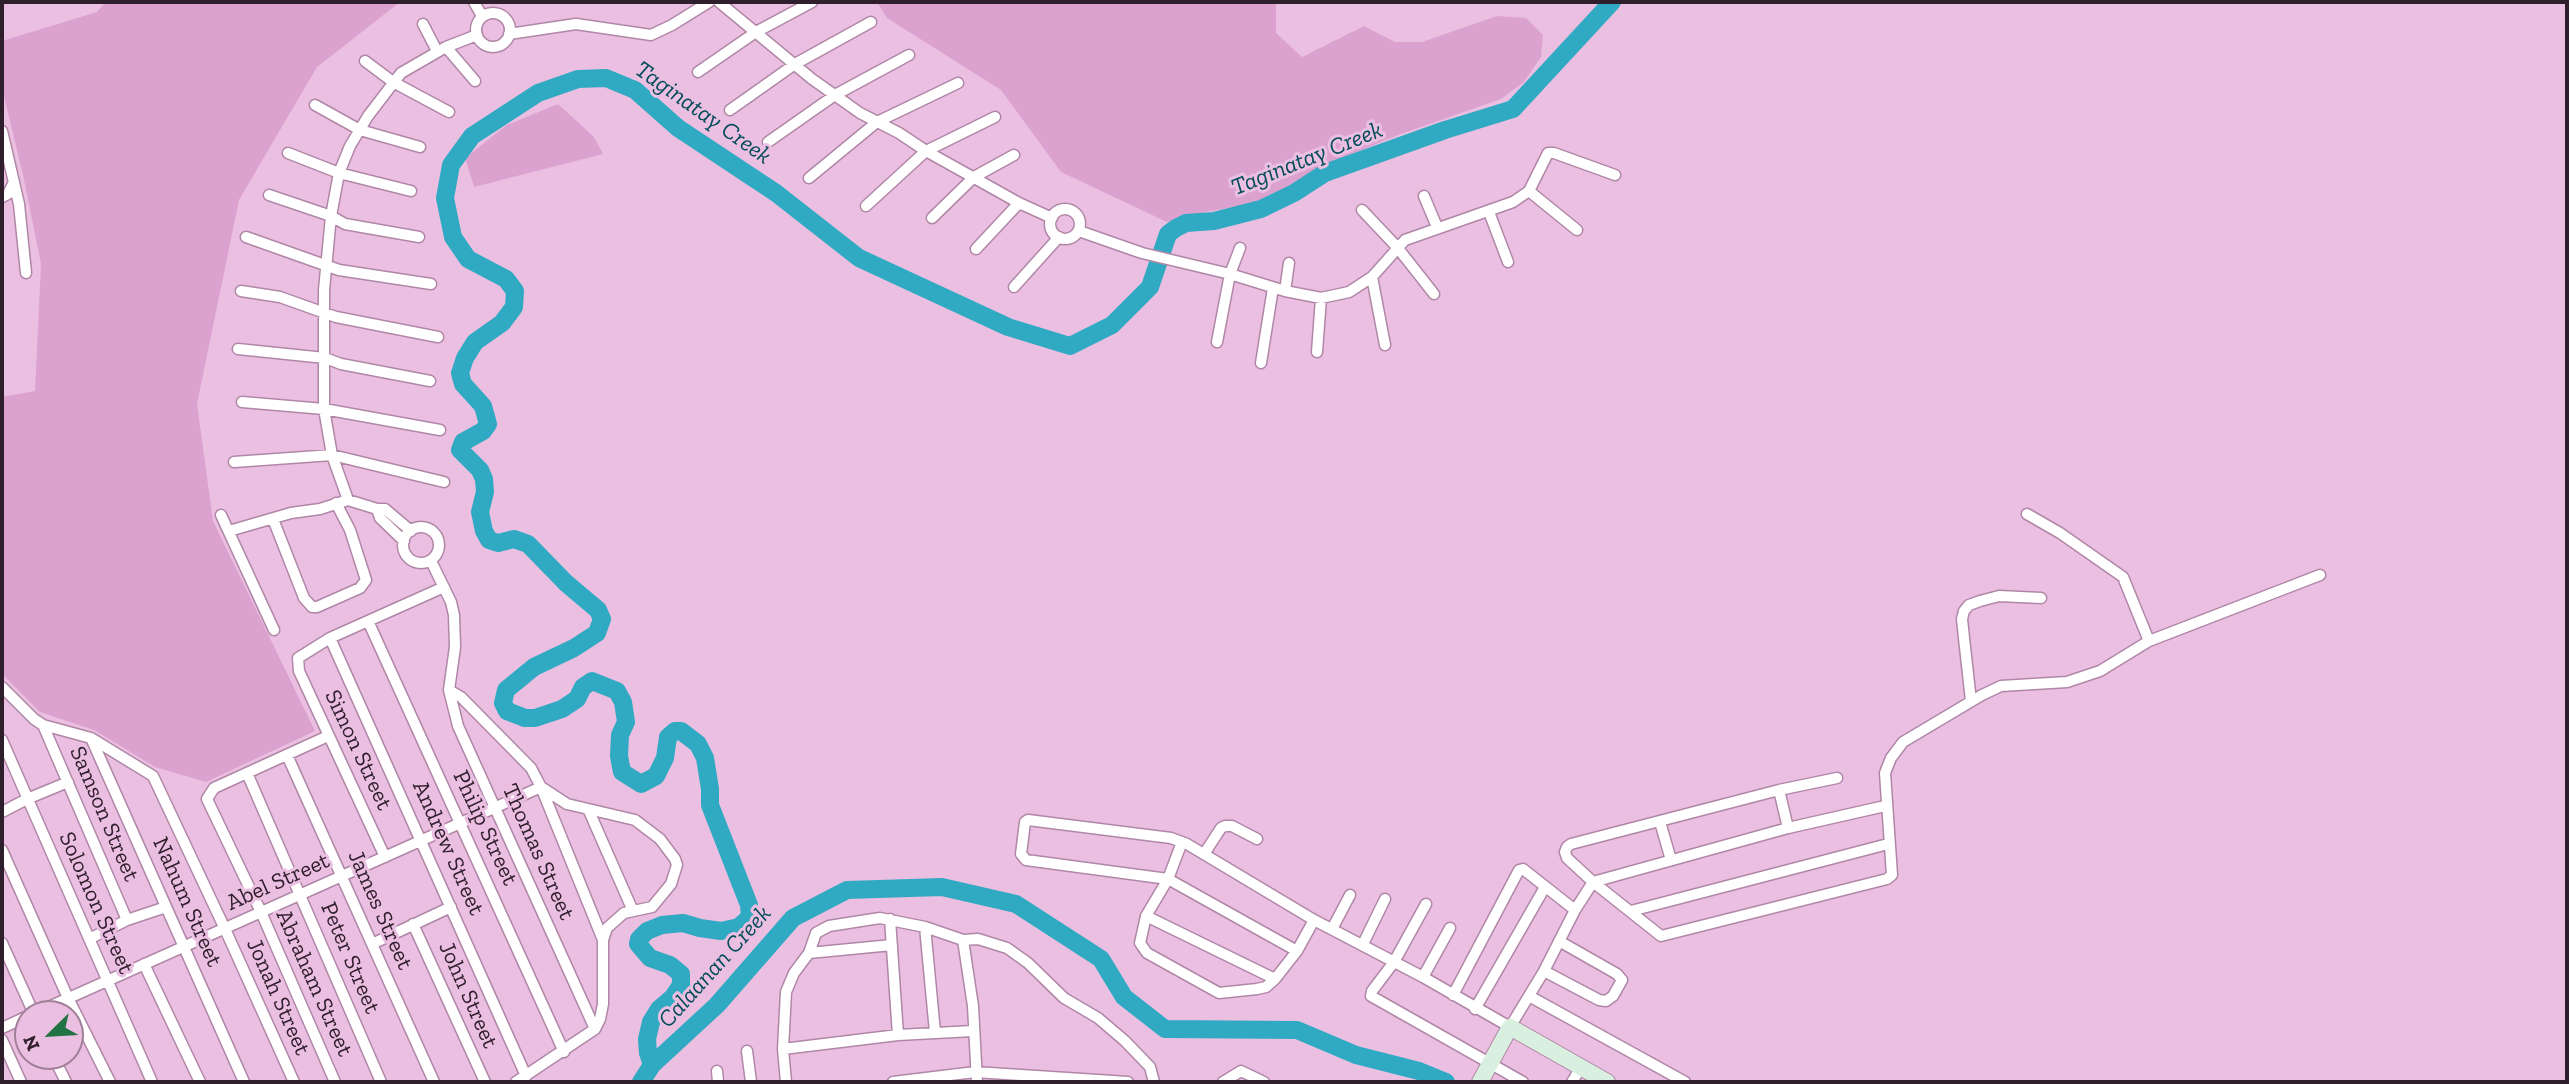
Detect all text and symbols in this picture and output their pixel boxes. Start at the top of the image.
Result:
water label: Taginatay Creek [629,55,777,171]
water label: Taginatay Creek [1227,116,1387,202]
street label: Simon Street [318,686,398,814]
street label: Samson Street [63,742,145,886]
street label: Philip Street [446,766,524,890]
street label: Andrew Street [406,776,490,920]
street label: Thomas Street [496,780,580,924]
street label: Solomon Street [52,828,140,978]
street label: Nahum Street [146,833,228,971]
street label: James Street [341,846,419,974]
street label: Abel Street [222,847,334,917]
street label: Peter Street [314,898,386,1018]
water label: Calaanan Creek [653,900,777,1034]
street label: Abraham Street [269,905,359,1061]
street label: Jonah Street [240,934,316,1060]
street label: John Street [432,937,504,1053]
north arrow [14,1000,84,1070]
text: N [18,1032,45,1054]

